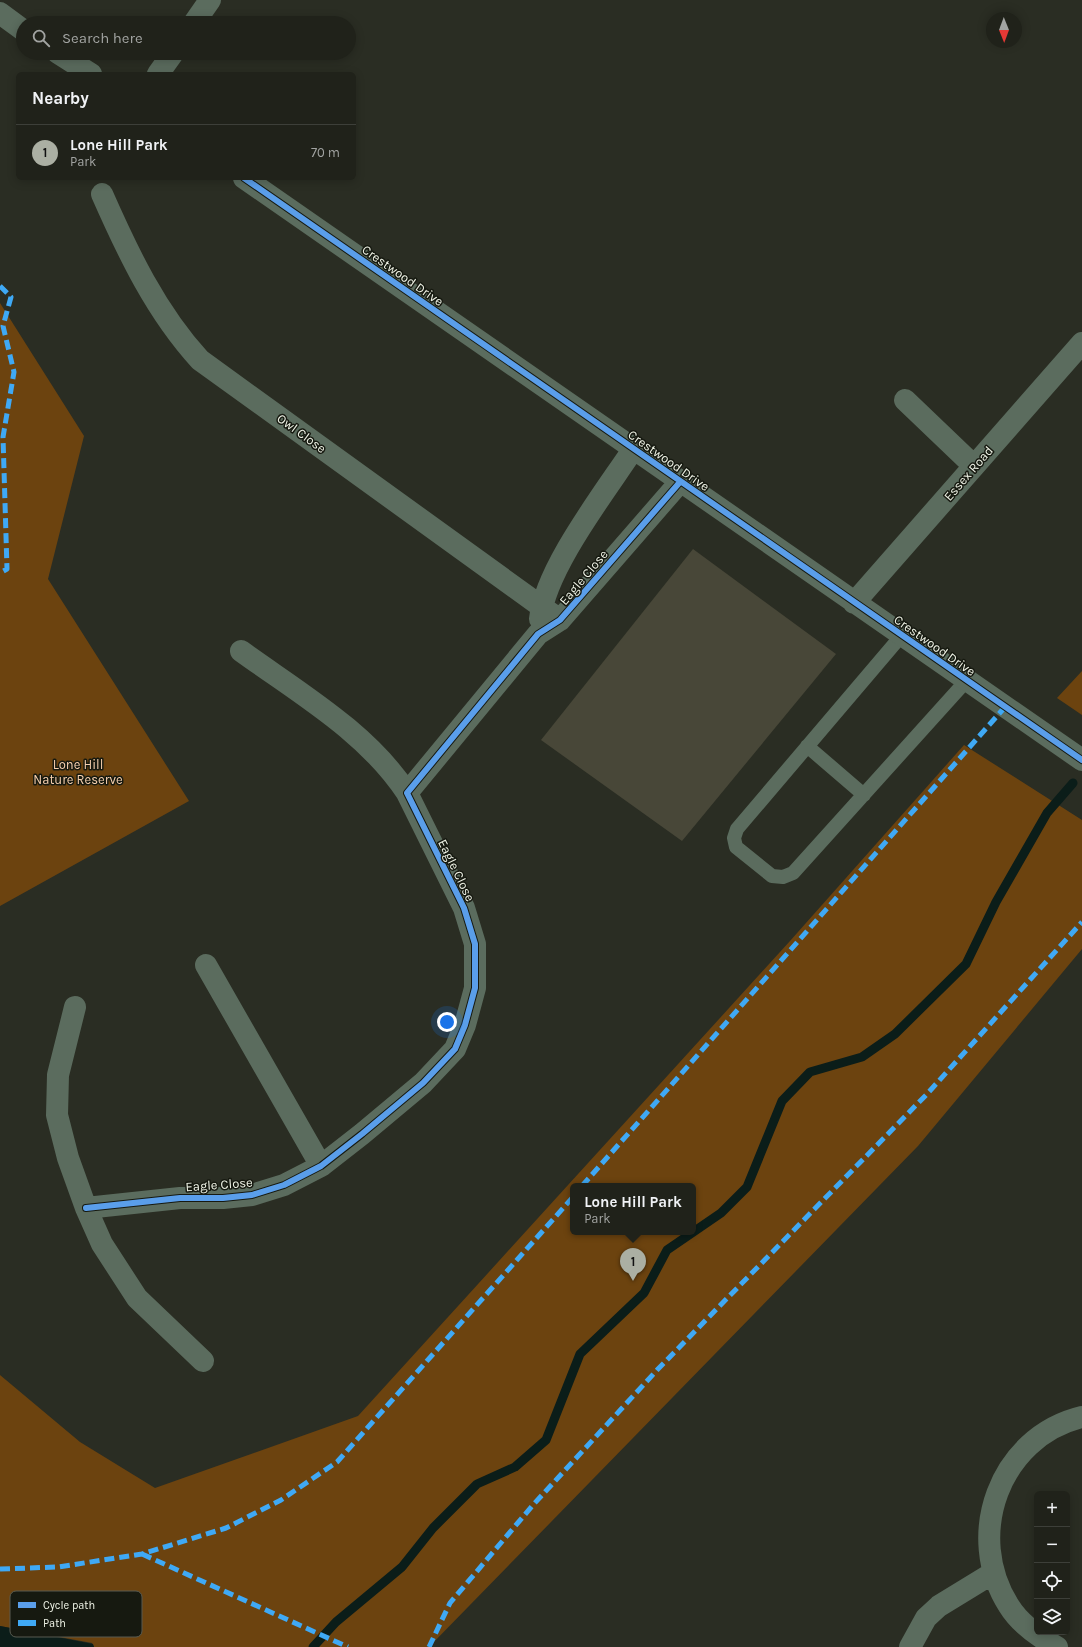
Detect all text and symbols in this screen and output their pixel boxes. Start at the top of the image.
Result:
north arrow [986,12,1022,48]
search box [16,16,356,60]
icon: search [30,27,52,49]
text: Search here [62,29,143,47]
text: Nearby [32,88,89,108]
text: Lone Hill Park [70,136,168,154]
text: 1 [43,145,47,160]
text: 70 m [311,145,340,160]
text: Park [70,154,96,169]
street label: Crestwood Drive [359,242,447,309]
street label: Owl Close [274,411,329,456]
street label: Crestwood Drive [625,427,713,494]
street label: Essex Road [941,443,996,504]
street label: Eagle Close [556,546,611,608]
street label: Crestwood Drive [891,612,979,679]
park label: Lone Hill Nature Reserve [33,757,123,787]
street label: Eagle Close [435,837,478,904]
your location [437,1012,457,1032]
street label: Eagle Close [185,1175,254,1194]
popup [570,1183,696,1235]
text: Lone Hill Park [584,1193,682,1211]
text: Park [584,1211,611,1226]
pin: 1 [620,1248,646,1281]
map controls [1034,1491,1070,1635]
button: + [1034,1491,1070,1527]
button: − [1034,1527,1070,1563]
button: locate [1034,1563,1070,1599]
legend [10,1591,142,1637]
text: Cycle path [43,1599,95,1612]
button: layers [1034,1599,1070,1635]
text: Path [43,1617,66,1630]

